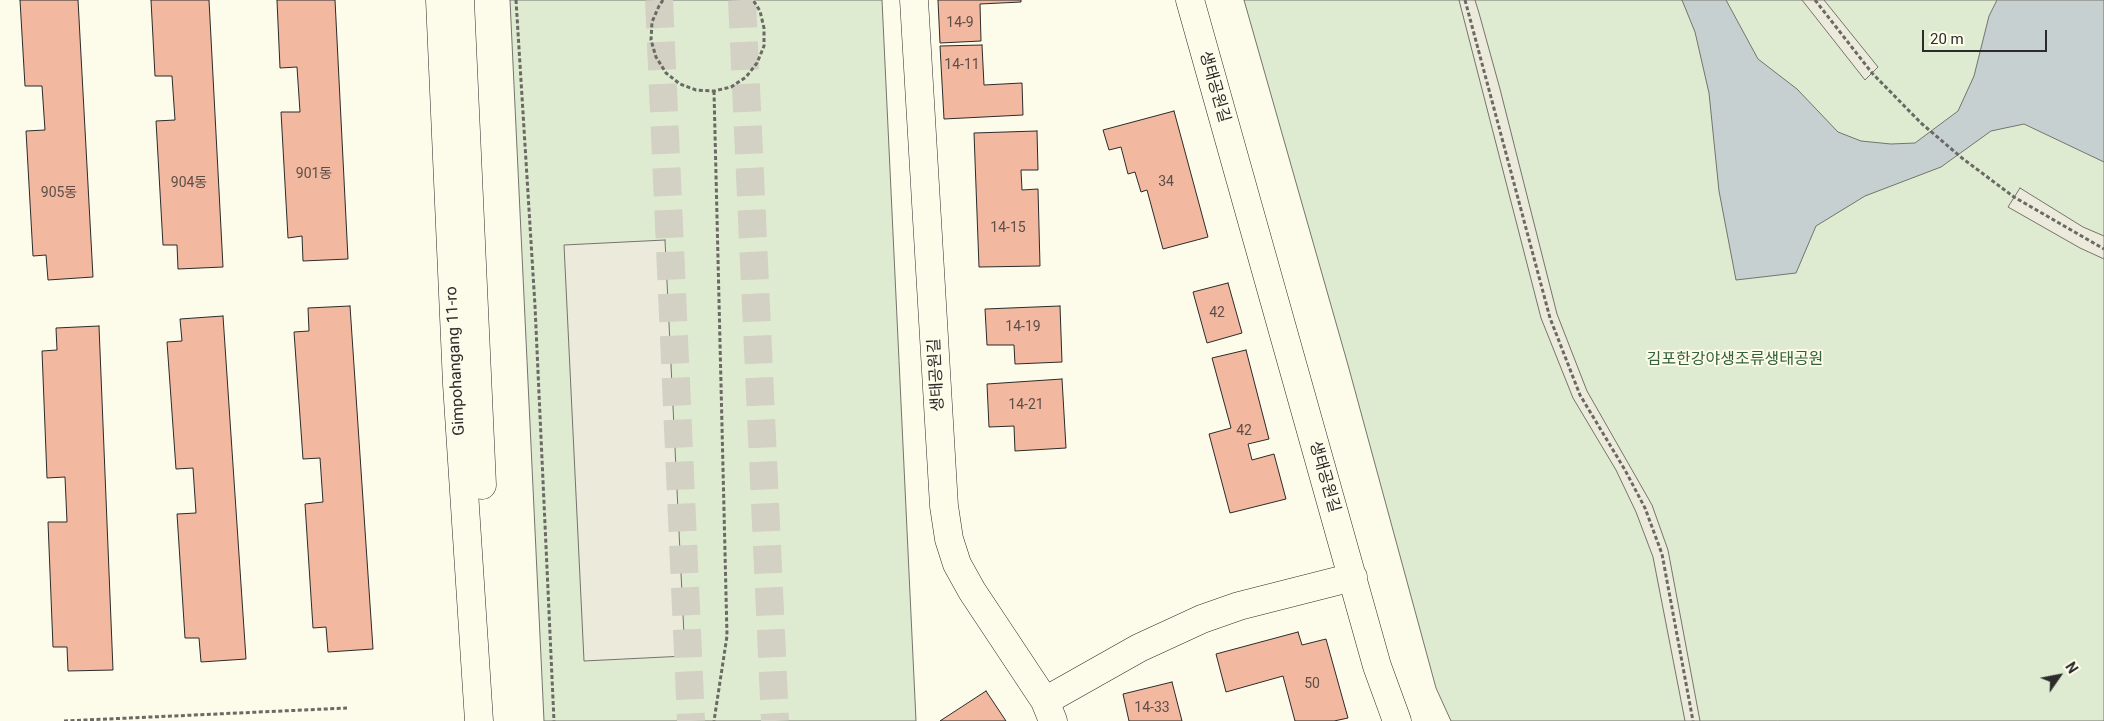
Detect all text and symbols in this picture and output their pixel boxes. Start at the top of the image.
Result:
house number: 14-9 [946,15,974,31]
scale bar [1924,20,2049,52]
text: 20 m [1930,30,1964,48]
street label: 생태공원길 [1195,49,1233,125]
house number: 14-11 [944,57,980,73]
house number: 901동 [296,166,332,182]
house number: 34 [1158,174,1174,190]
house number: 904동 [171,175,207,191]
house number: 905동 [41,185,77,201]
house number: 14-15 [990,220,1026,236]
street label: Gimpohangang 11-ro [442,286,470,436]
house number: 42 [1209,305,1225,321]
house number: 14-19 [1005,319,1041,335]
street label: 생태공원길 [925,338,949,412]
park label: 김포한강야생조류생태공원 [1647,350,1823,370]
house number: 14-21 [1008,397,1044,413]
house number: 42 [1236,423,1252,439]
street label: 생태공원길 [1305,439,1343,515]
north arrow [2034,651,2084,701]
text: N [2062,659,2081,676]
house number: 50 [1304,676,1320,692]
house number: 14-33 [1134,700,1170,716]

